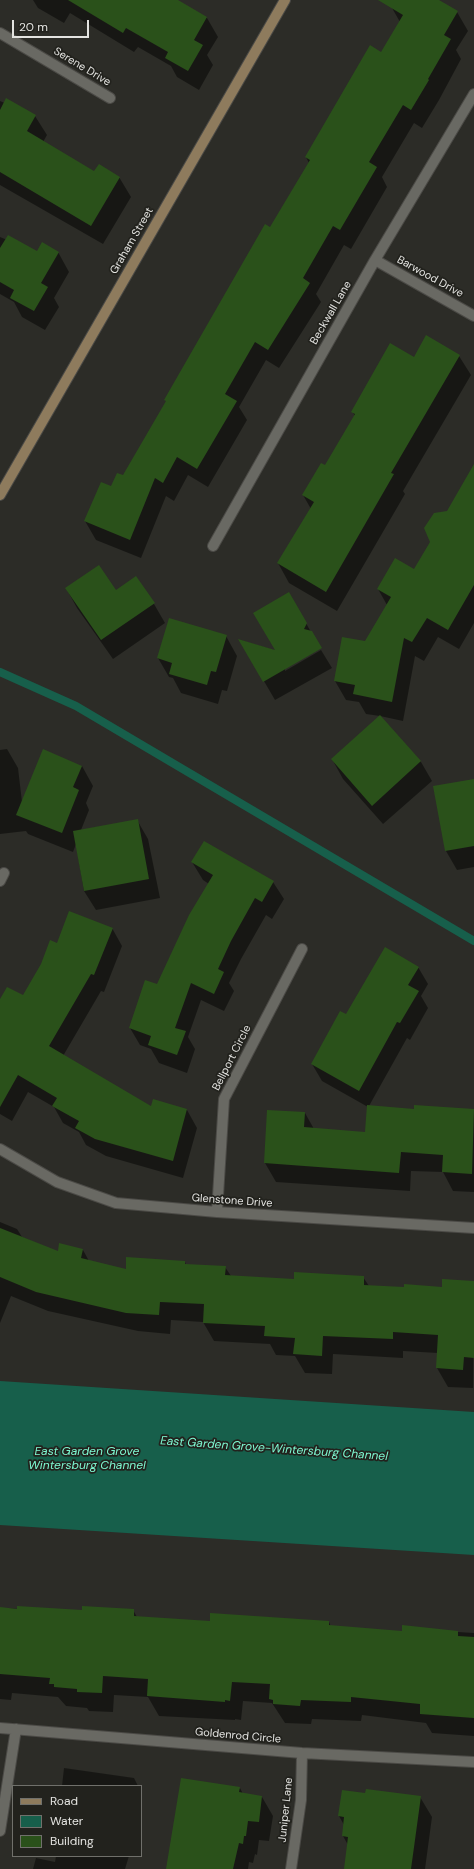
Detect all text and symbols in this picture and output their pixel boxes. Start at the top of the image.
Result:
scale bar [14,12,91,38]
text: 20 m [19,19,48,35]
street label: Serene Drive [51,45,113,89]
street label: Graham Street [108,205,156,277]
street label: Barwood Drive [395,253,465,301]
street label: Beckwall Lane [308,279,354,347]
street label: Bellport Circle [210,1023,254,1093]
street label: Glenstone Drive [191,1192,273,1210]
water label: East Garden Grove-Wintersburg Channel [160,1434,388,1464]
water label: East Garden Grove Wintersburg Channel [28,1445,146,1473]
street label: Goldenrod Circle [194,1726,282,1746]
street label: Juniper Lane [276,1777,296,1843]
legend [12,1785,142,1857]
text: Road [50,1793,78,1809]
text: Water [50,1813,83,1829]
text: Building [50,1833,94,1849]

